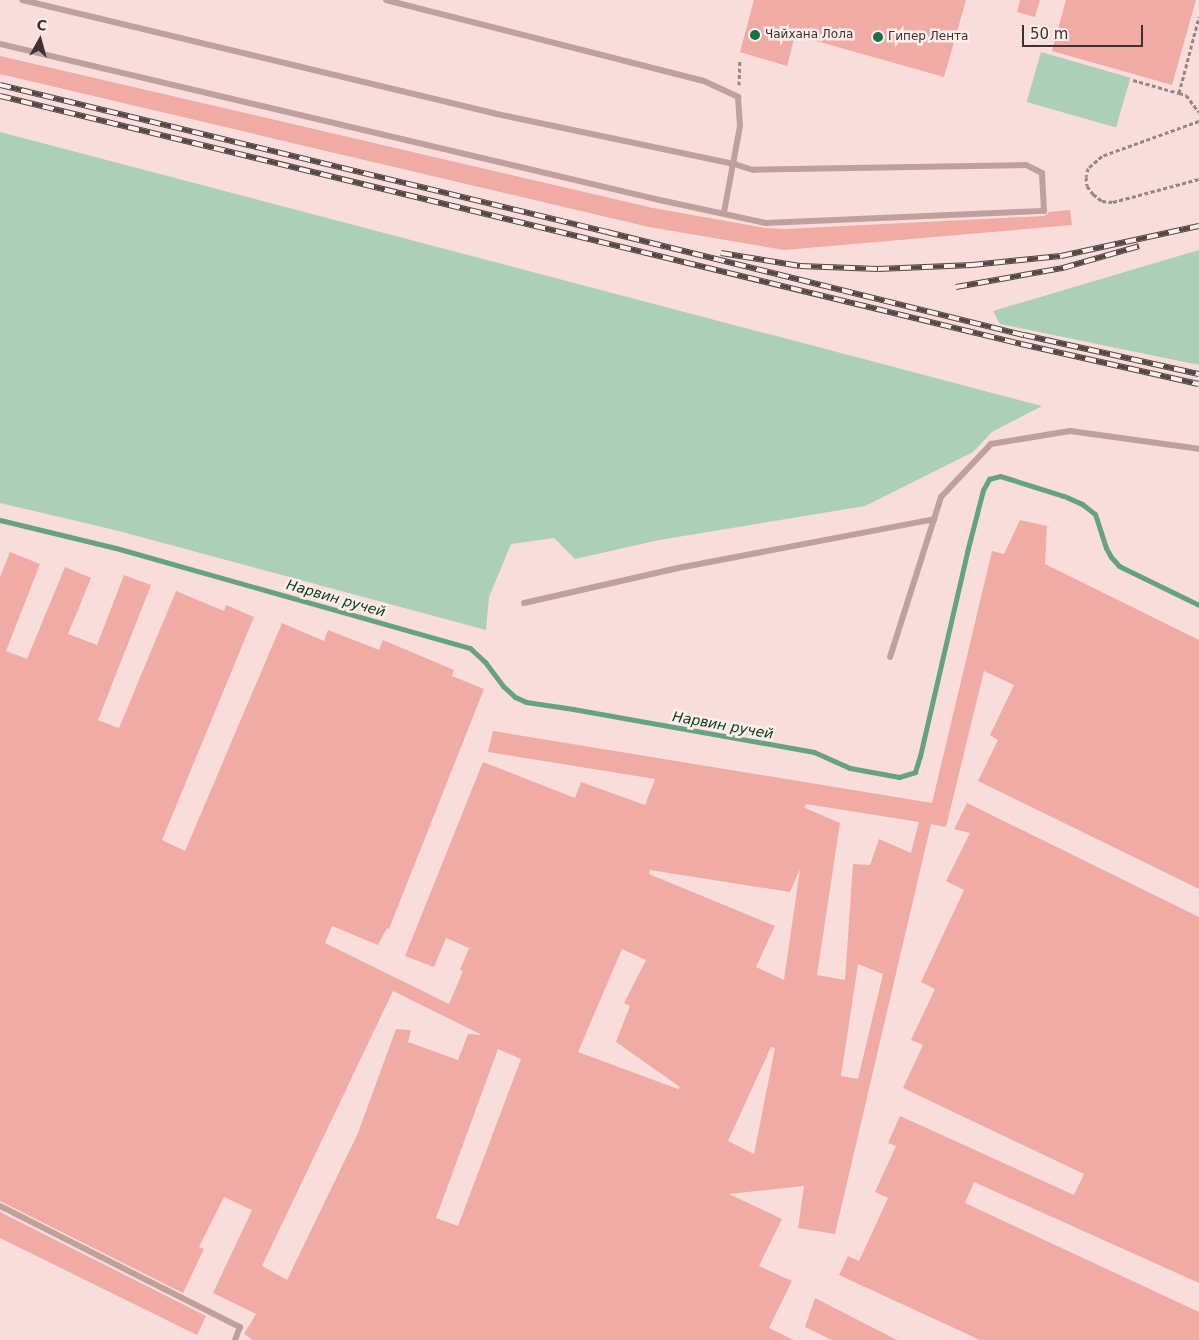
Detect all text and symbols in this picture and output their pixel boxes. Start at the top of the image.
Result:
north arrow [15,15,65,65]
scale bar [1024,15,1145,47]
text: С [36,17,48,34]
text: 50 m [1030,25,1068,43]
place label: Чайхана Лола [765,28,853,42]
marker: Чайхана Лола [749,29,761,41]
place label: Гипер Лента [888,30,968,44]
marker: Гипер Лента [872,31,884,43]
water label: Нарвин ручей [285,576,387,620]
water label: Нарвин ручей [671,708,775,742]

